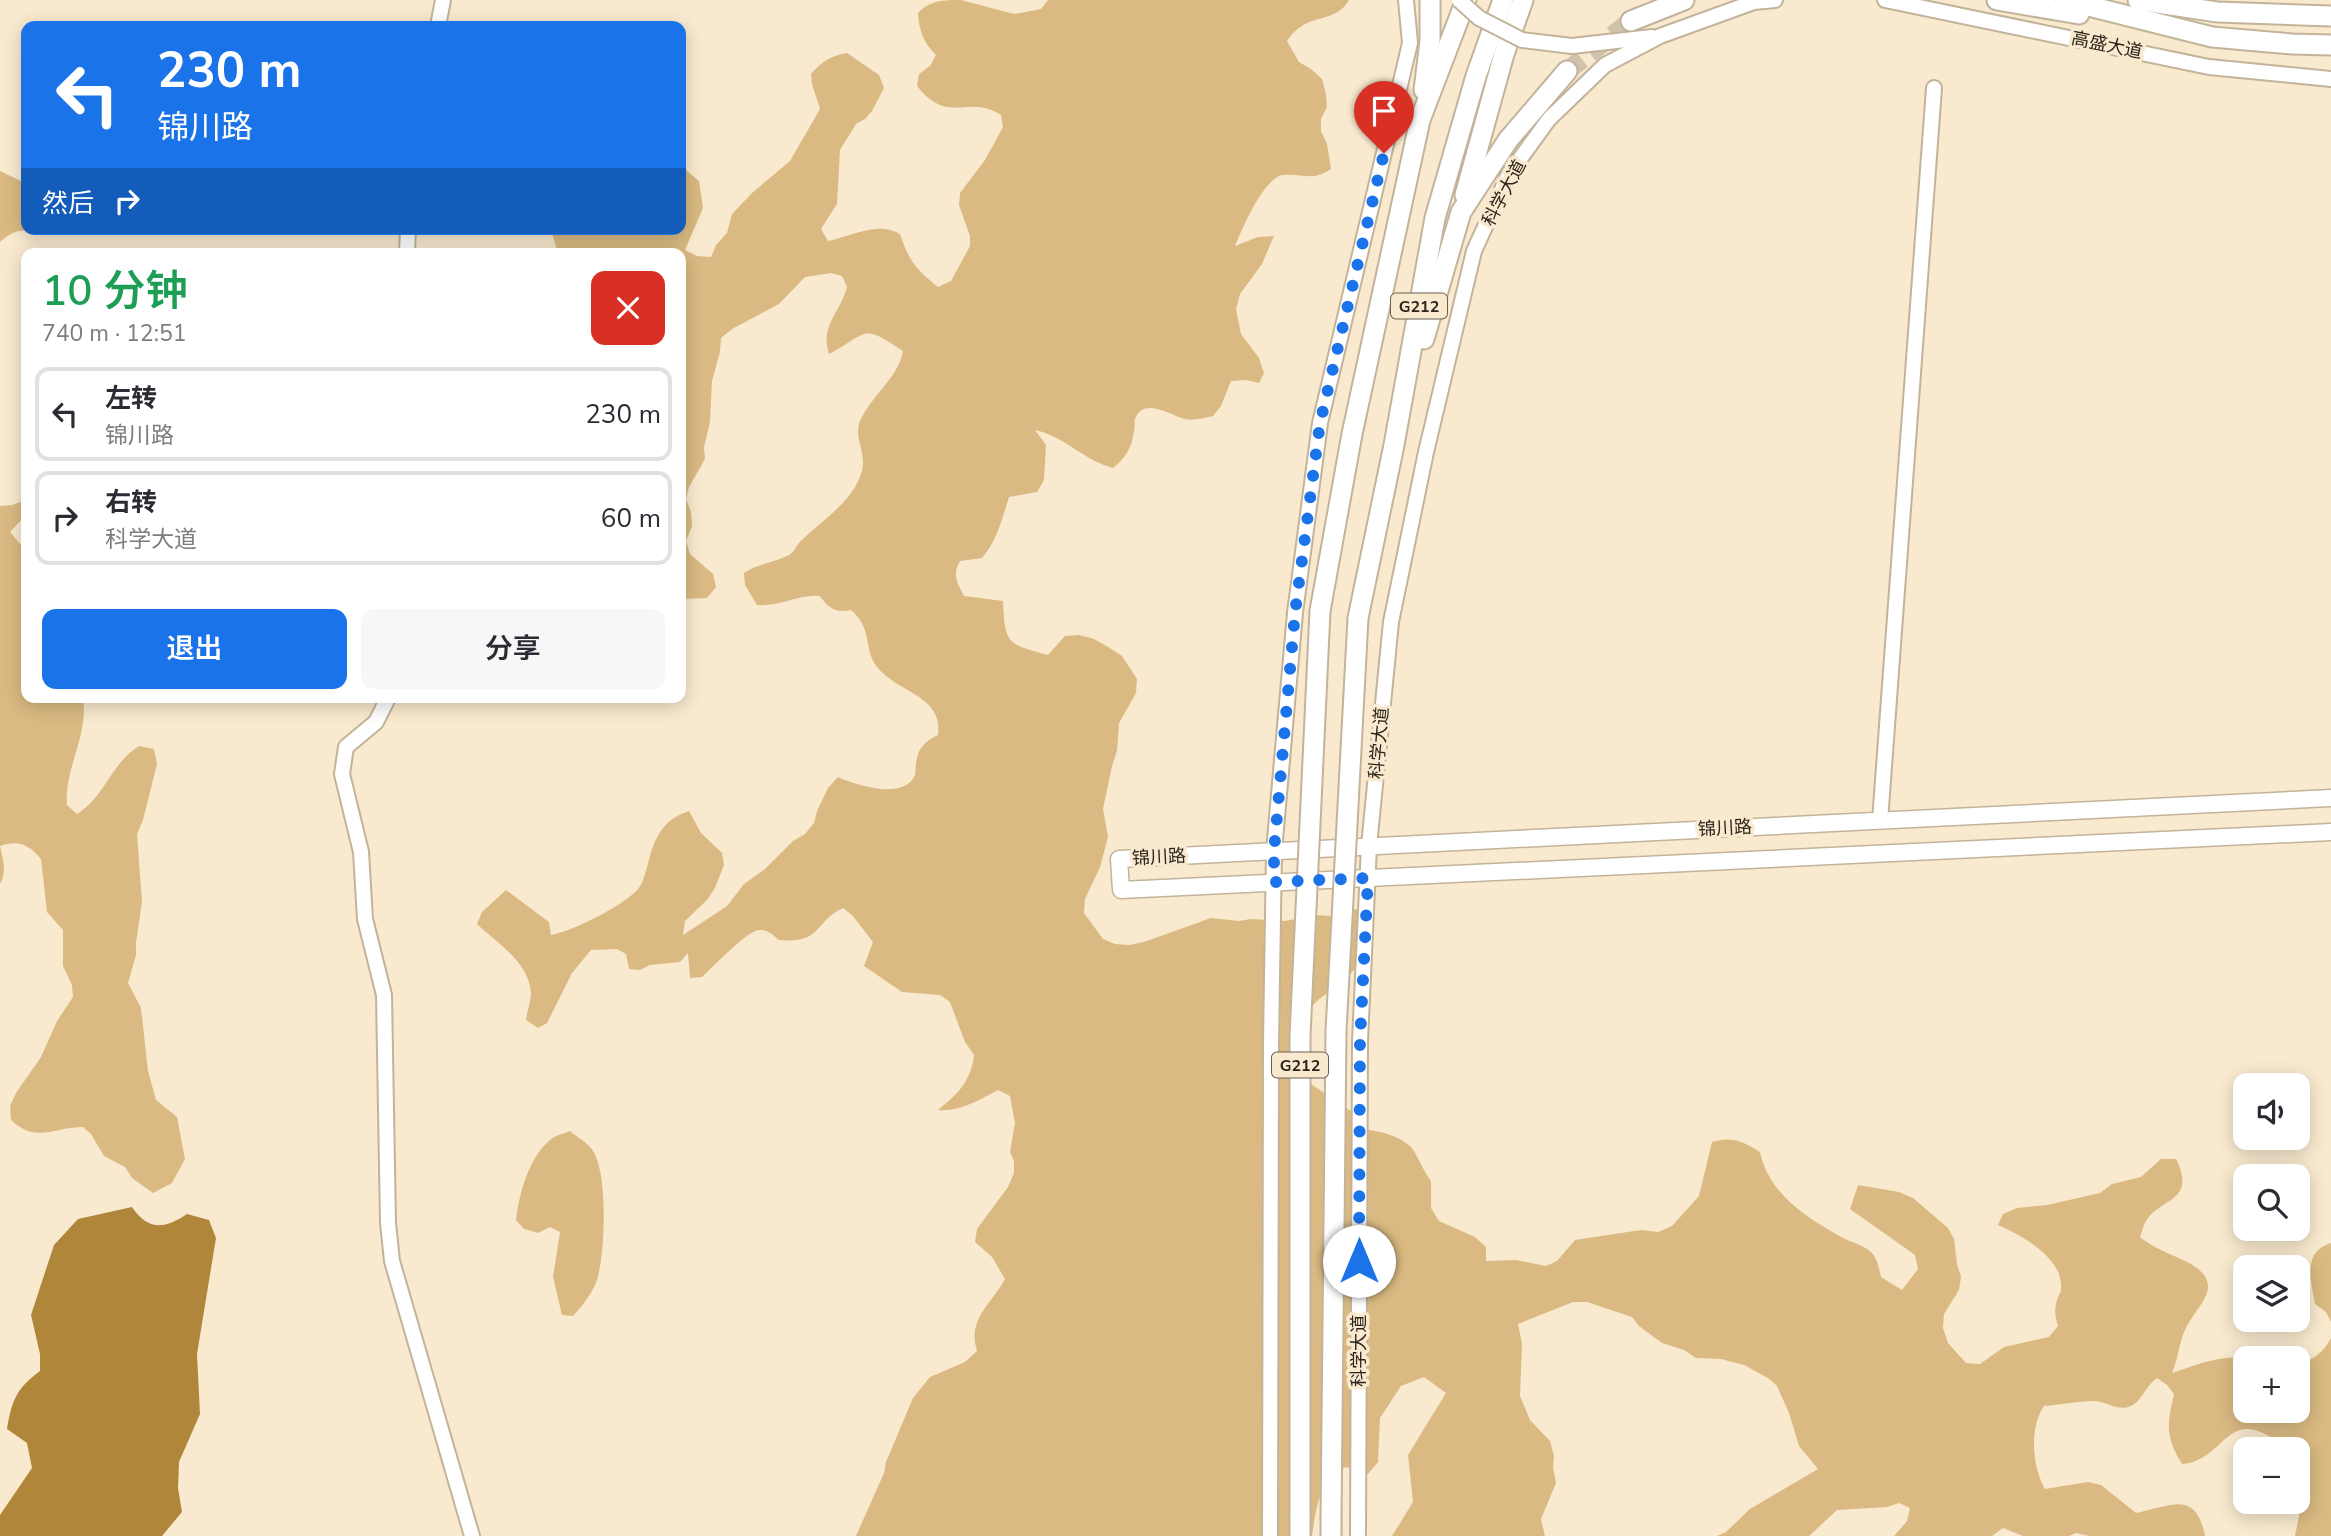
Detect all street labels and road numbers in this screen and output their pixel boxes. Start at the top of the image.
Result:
street label: 高盛大道 [2069,26,2145,64]
street label: 科学大道 [1477,156,1531,230]
road number: G212 [1391,294,1447,318]
street label: 科学大道 [1364,706,1394,780]
street label: 锦川路 [1697,815,1753,841]
street label: 锦川路 [1131,844,1187,870]
road number: G212 [1272,1052,1328,1078]
street label: 科学大道 [1347,1315,1371,1387]

